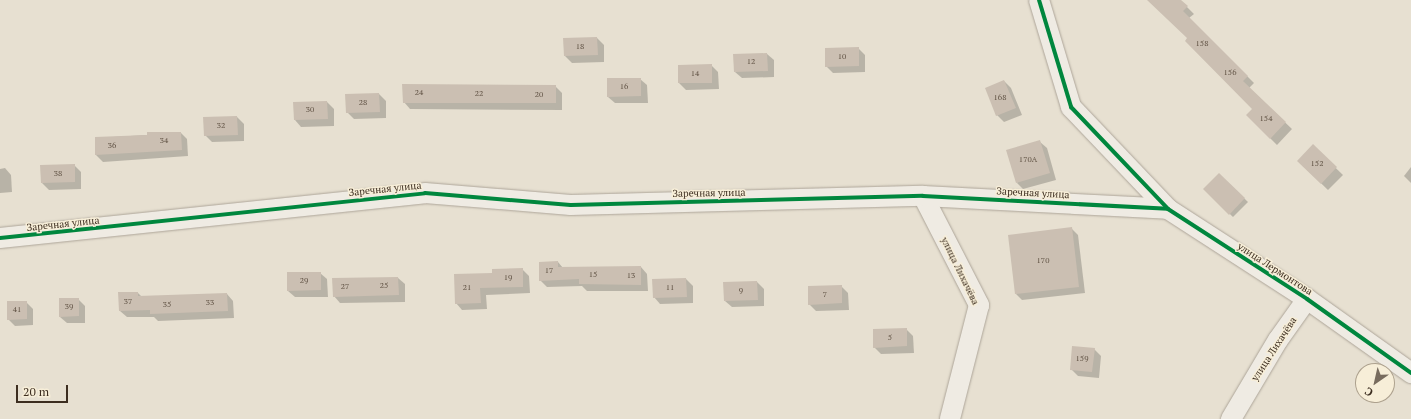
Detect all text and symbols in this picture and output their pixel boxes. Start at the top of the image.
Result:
house number: 158 [1196,39,1208,49]
house number: 18 [576,42,584,52]
house number: 10 [838,52,846,62]
house number: 12 [747,57,755,67]
house number: 156 [1224,68,1236,78]
house number: 14 [691,69,699,79]
house number: 16 [620,82,628,92]
house number: 24 [415,88,423,98]
house number: 22 [475,89,483,99]
house number: 20 [535,90,543,100]
house number: 168 [994,93,1006,103]
house number: 28 [359,98,367,108]
house number: 30 [306,105,314,115]
house number: 154 [1260,114,1272,124]
house number: 32 [217,121,225,131]
house number: 34 [160,136,168,146]
house number: 36 [108,141,116,151]
house number: 170А [1019,155,1037,165]
house number: 152 [1311,159,1323,169]
house number: 38 [54,169,62,179]
street label: Заречная улица [348,179,422,199]
street label: Заречная улица [996,185,1070,201]
street label: Заречная улица [672,186,746,200]
street label: Заречная улица [26,214,100,234]
street label: улица Лихачёва [938,235,982,307]
street label: улица Лермонтова [1235,240,1315,298]
house number: 170 [1037,256,1049,266]
house number: 17 [545,266,553,276]
house number: 15 [589,270,597,280]
house number: 13 [627,271,635,281]
house number: 19 [504,273,512,283]
house number: 29 [300,276,308,286]
house number: 25 [380,281,388,291]
house number: 27 [341,282,349,292]
house number: 21 [463,283,471,293]
house number: 11 [666,283,674,293]
house number: 9 [739,286,743,296]
house number: 7 [823,290,827,300]
house number: 37 [124,297,132,307]
house number: 33 [206,298,214,308]
house number: 35 [163,300,171,310]
house number: 39 [65,302,73,312]
house number: 41 [13,305,21,315]
street label: улица Лихачёва [1249,315,1299,383]
house number: 5 [888,333,892,343]
house number: 159 [1076,354,1088,364]
north arrow [1355,363,1395,403]
scale bar [18,377,70,403]
text: 20 m [23,384,49,399]
text: С [1362,384,1376,400]

